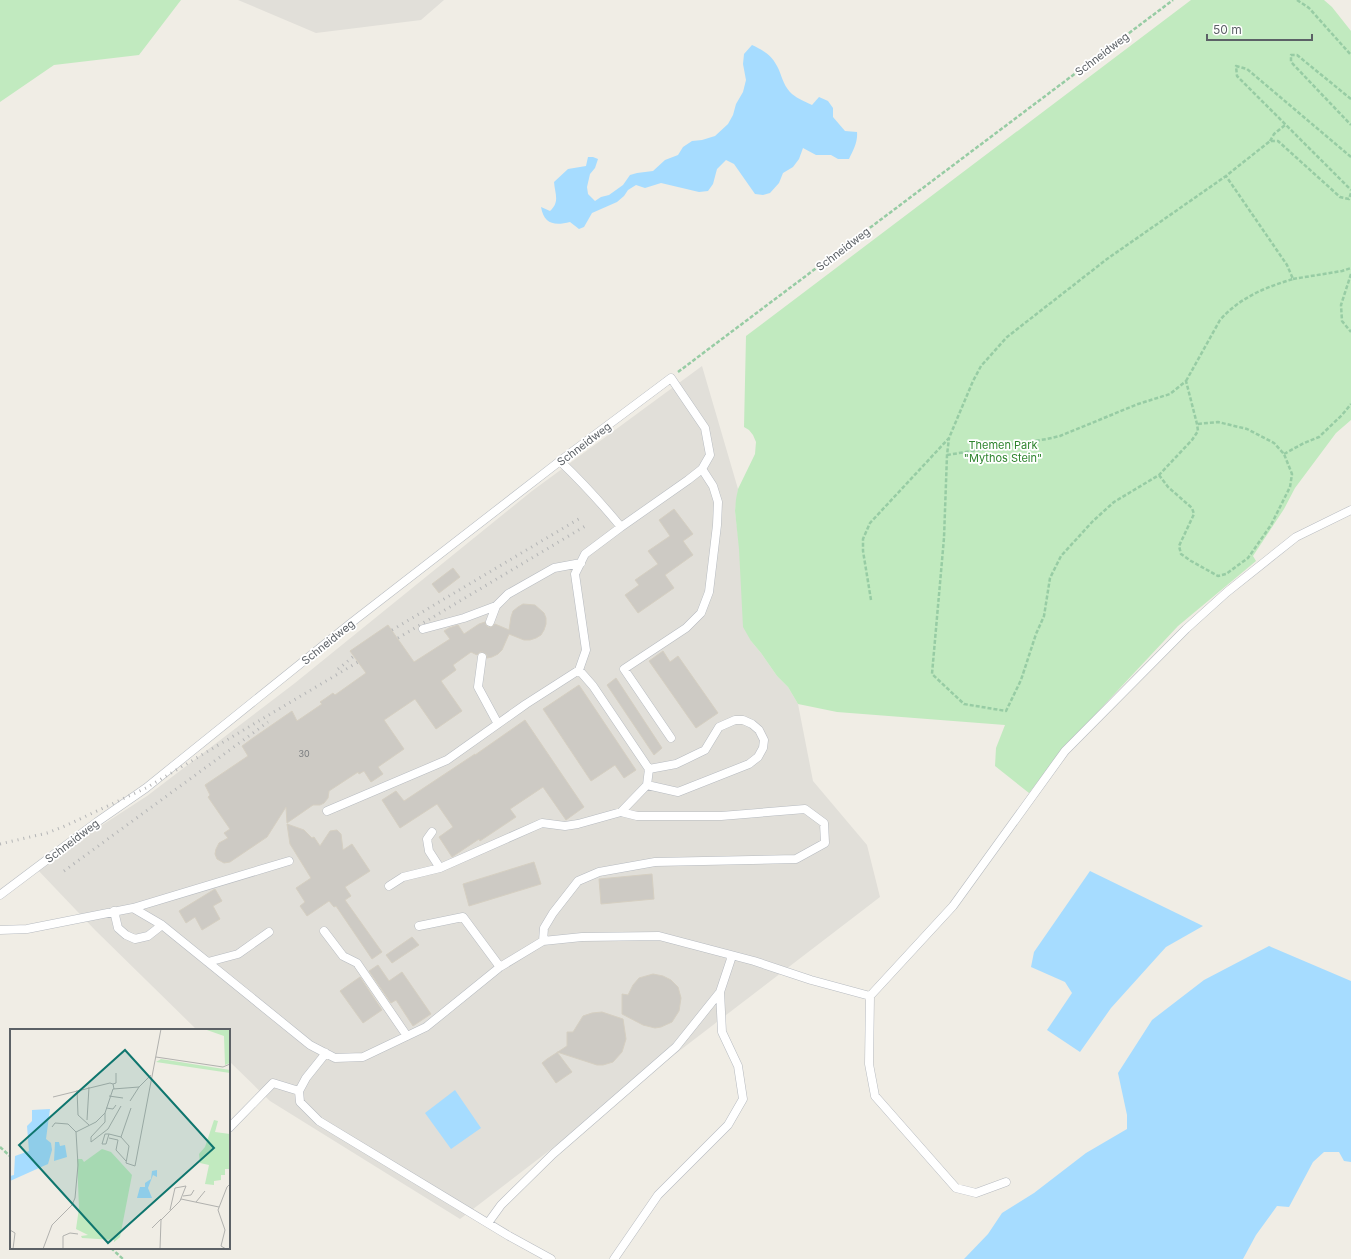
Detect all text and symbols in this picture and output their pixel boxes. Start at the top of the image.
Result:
scale bar [1207,16,1312,42]
text: 50 m [1213,22,1242,37]
street label: Schneidweg [1072,29,1132,79]
street label: Schneidweg [813,224,873,274]
street label: Schneidweg [554,419,614,469]
park label: Themen Park "Mythos Stein" [964,438,1042,465]
street label: Schneidweg [299,616,357,668]
house number: 30 [298,748,310,759]
street label: Schneidweg [42,816,102,866]
inset map [10,1029,230,1249]

